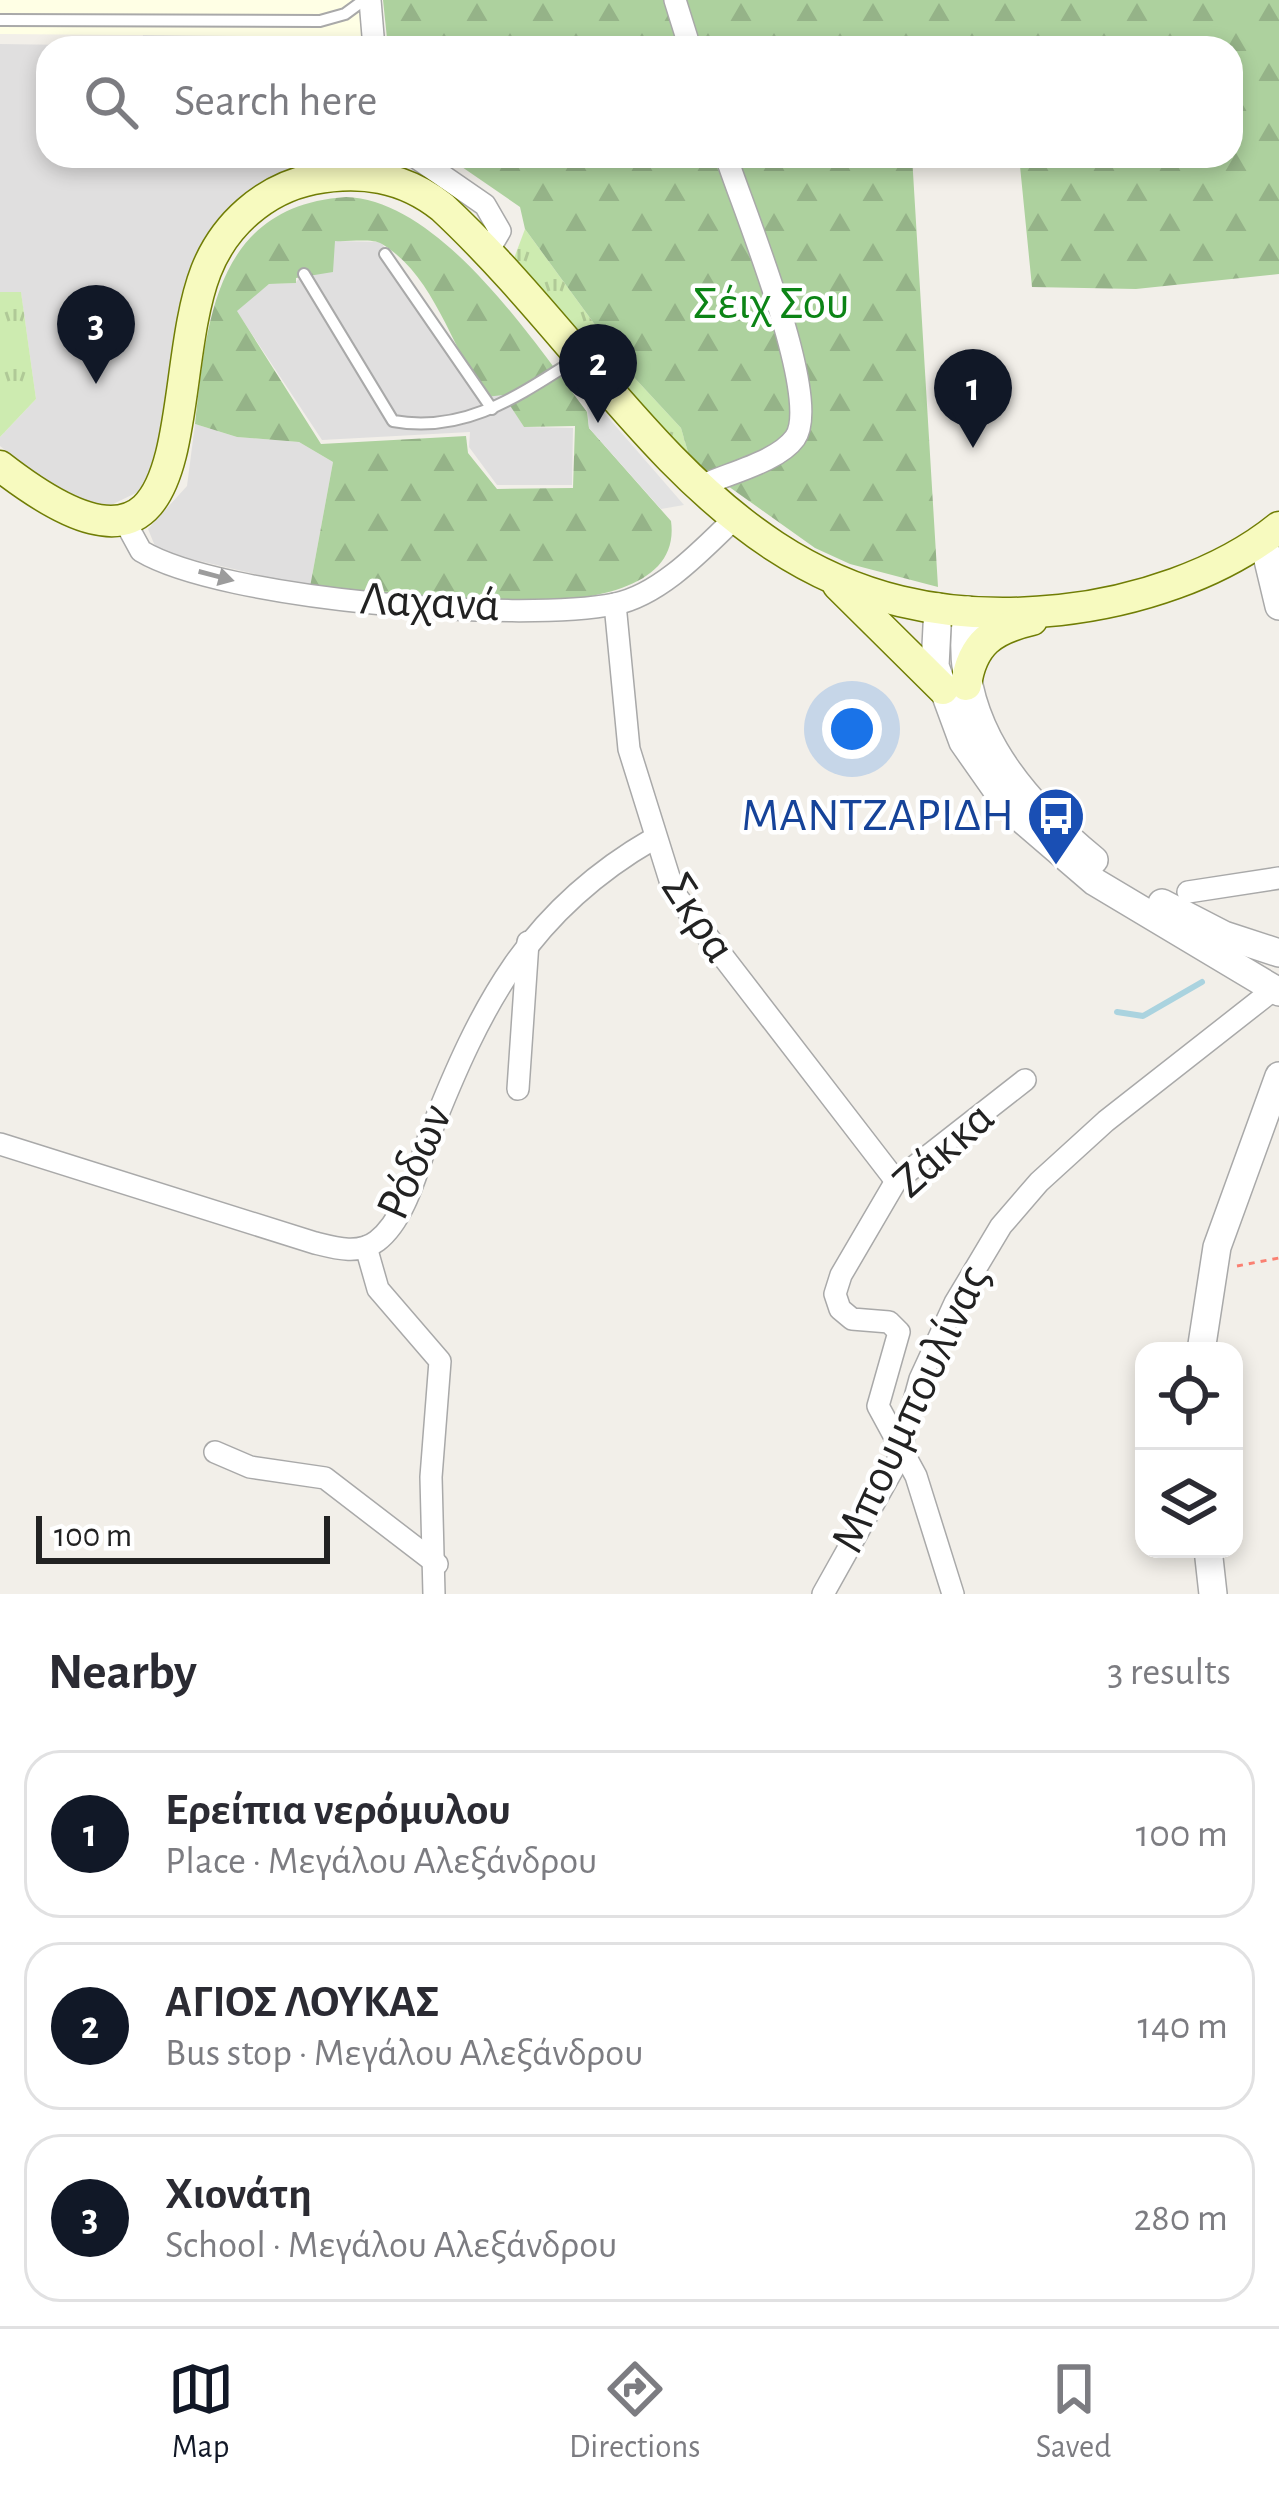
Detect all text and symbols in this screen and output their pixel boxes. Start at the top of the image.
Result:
search box [36,36,1243,168]
icon: search [78,69,144,135]
text: Search here [174,79,377,124]
park label: Σέιχ Σου [693,280,849,328]
pin: 3 [57,285,135,384]
pin: 2 [559,324,637,423]
pin: 1 [934,349,1012,448]
one-way arrow [197,568,234,587]
street label: Λαχανά [359,575,501,631]
your location [822,699,882,759]
bus stop icon: ΜΑΝΤΖΑΡΙΔΗ [1025,785,1087,867]
place label: ΜΑΝΤΖΑΡΙΔΗ [741,792,1014,840]
street label: Σκρα [652,865,744,971]
street label: Ζάκκα [885,1093,1003,1207]
street label: Ρόδων [369,1098,461,1226]
street label: Μπουμπουλίνας [824,1258,998,1560]
map controls [1135,1342,1243,1558]
button: locate [1135,1342,1243,1450]
button: layers [1135,1450,1243,1558]
scale bar [36,1510,330,1563]
text: 100 m [54,1520,132,1553]
text: Nearby [48,1647,197,1698]
text: 3 results [1107,1653,1231,1692]
text: Ερείπια νερόμυλου [165,1788,511,1833]
text: 1 [83,1815,97,1854]
text: 100 m [1136,1815,1228,1854]
text: Place · Μεγάλου Αλεξάνδρου [165,1842,597,1881]
text: ΑΓΙΟΣ ΛΟΥΚΑΣ [165,1980,439,2025]
text: 2 [81,2007,99,2046]
text: 140 m [1138,2007,1228,2046]
text: Bus stop · Μεγάλου Αλεξάνδρου [165,2034,643,2073]
text: Χιονάτη [165,2172,312,2217]
text: 3 [82,2199,98,2238]
text: 280 m [1134,2199,1228,2238]
text: School · Μεγάλου Αλεξάνδρου [165,2226,617,2265]
tab: Map [168,2356,234,2468]
tab: Directions [569,2356,700,2468]
tab: Saved [1036,2356,1111,2468]

